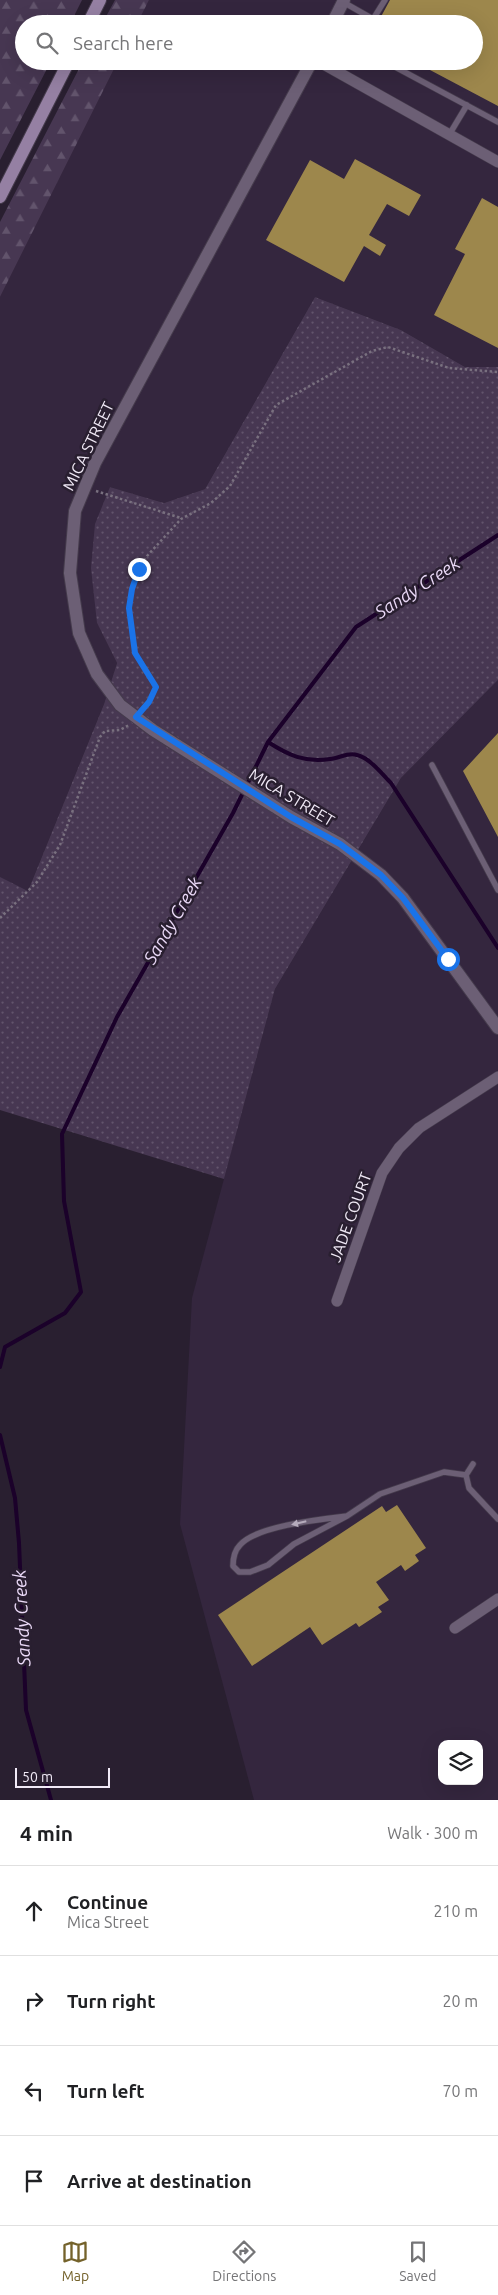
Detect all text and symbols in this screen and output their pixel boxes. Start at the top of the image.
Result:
search box [15,15,483,70]
icon: search [33,29,61,57]
text: Search here [73,32,173,54]
street label: MICA STREET [59,399,117,493]
water label: Sandy Creek [370,552,464,622]
route end [128,558,151,581]
street label: MICA STREET [246,764,338,830]
water label: Sandy Creek [139,872,205,968]
route start [437,948,460,971]
street label: JADE COURT [325,1170,375,1264]
one-way arrow [291,1519,306,1527]
water label: Sandy Creek [8,1568,34,1668]
map controls [438,1740,483,1785]
button: layers [438,1740,483,1785]
scale bar [15,1765,110,1788]
text: 50 m [22,1769,53,1785]
text: 4 min [20,1821,73,1845]
text: Walk · 300 m [387,1824,478,1842]
text: Continue [67,1891,148,1913]
icon: ahead [20,1897,48,1925]
text: 210 m [433,1902,478,1920]
text: Mica Street [67,1913,149,1931]
icon: right [20,1987,48,2015]
text: Turn right [67,1990,155,2012]
text: 20 m [442,1992,478,2010]
icon: left [20,2077,48,2105]
text: Turn left [67,2080,145,2102]
text: 70 m [442,2082,478,2100]
icon: arrive [20,2167,48,2195]
text: Arrive at destination [67,2170,252,2192]
tab: Map [61,2238,89,2284]
tab: Directions [212,2238,276,2284]
tab: Saved [399,2238,437,2284]

